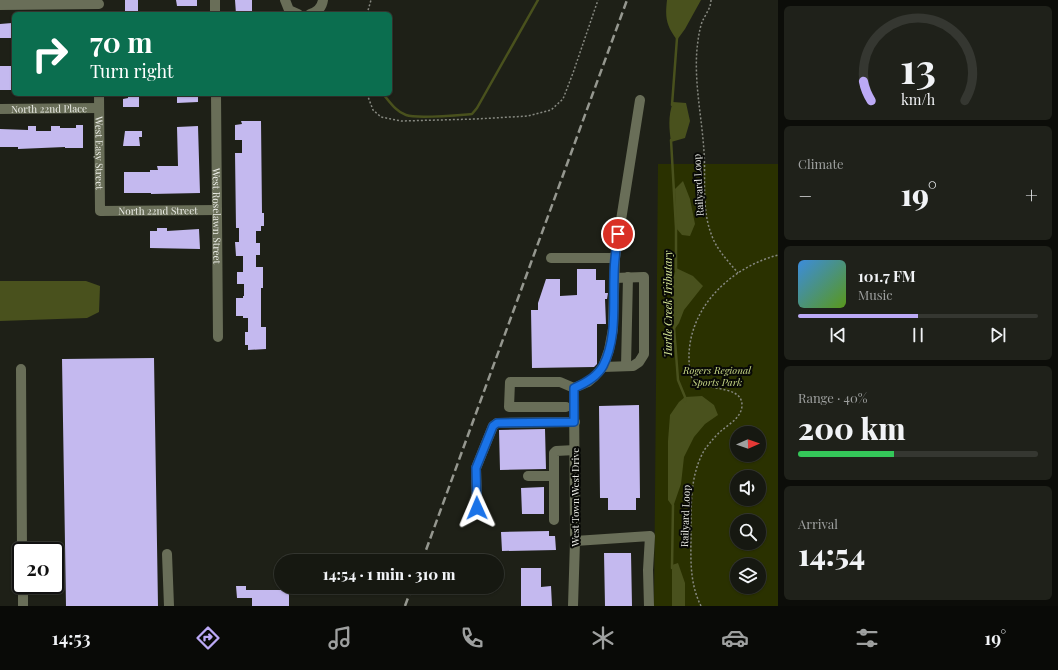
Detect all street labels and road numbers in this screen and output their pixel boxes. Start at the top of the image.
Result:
street label: North 22nd Place [11,101,87,116]
street label: West Easy Street [92,115,107,190]
street label: Railyard Loop [689,153,707,217]
street label: West Roselawn Street [210,167,224,265]
street label: North 22nd Street [118,203,198,218]
street label: West Town West Drive [568,448,582,547]
street label: Railyard Loop [677,484,693,547]

